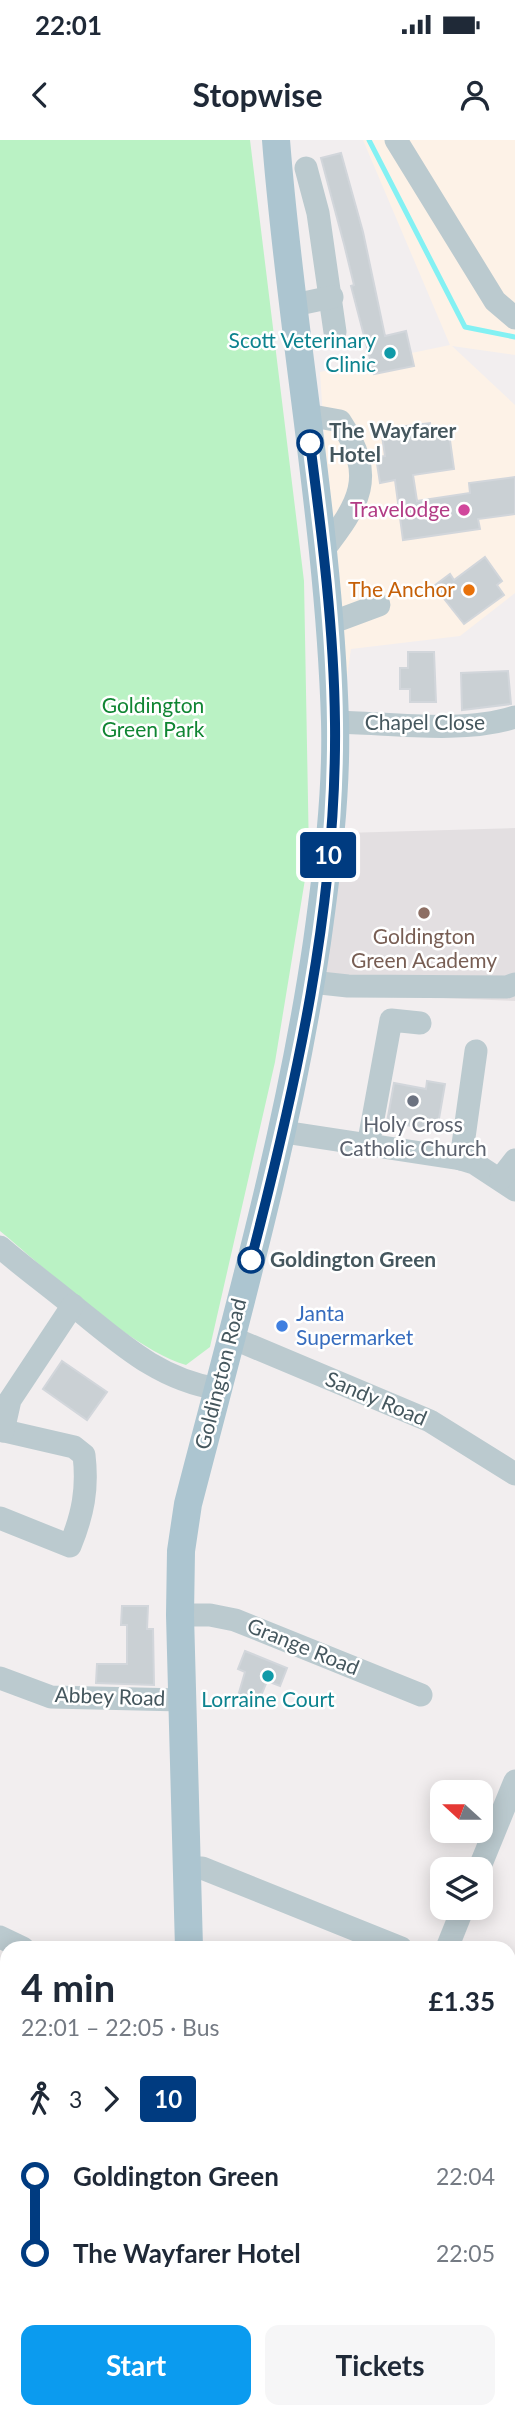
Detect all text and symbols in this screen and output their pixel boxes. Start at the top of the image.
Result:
text: 22:01 [35,9,102,41]
text: Stopwise [193,75,322,114]
icon: back [21,76,59,114]
icon: person [456,76,494,114]
place label: Scott Veterinary Clinic [229,327,376,376]
marker: Scott Veterinary Clinic [382,345,398,361]
place label: The Wayfarer Hotel [329,417,457,466]
marker: The Wayfarer Hotel [297,430,323,456]
place label: Travelodge [350,496,450,521]
marker: Travelodge [456,502,472,518]
place label: The Anchor [348,576,455,601]
marker: The Anchor [461,582,477,598]
park label: Goldington Green Park [102,692,205,741]
street label: Chapel Close [365,709,485,734]
line badge: 10 [296,832,360,878]
text: 10 [314,840,342,869]
marker: Goldington Green Academy [416,905,432,921]
place label: Goldington Green Academy [351,923,497,972]
marker: Holy Cross Catholic Church [405,1093,421,1109]
place label: Holy Cross Catholic Church [339,1111,487,1160]
place label: Goldington Green [270,1246,436,1271]
marker: Goldington Green [238,1247,264,1273]
street label: Goldington Road [189,1296,250,1452]
place label: Janta Supermarket [296,1300,414,1349]
marker: Janta Supermarket [274,1318,290,1334]
street label: Sandy Road [322,1365,431,1430]
street label: Grange Road [244,1612,363,1679]
marker: Lorraine Court [260,1668,276,1684]
street label: Abbey Road [54,1681,166,1710]
place label: Lorraine Court [201,1686,335,1711]
north arrow [430,1780,494,1843]
map controls [430,1780,493,1920]
button: layers [430,1857,493,1920]
text: 4 min [21,1964,115,2010]
text: £1.35 [429,1985,495,2017]
text: 22:01 – 22:05 · Bus [21,2013,220,2041]
icon: walk [21,2080,59,2118]
icon: forward [92,2080,130,2118]
text: 10 [154,2084,182,2113]
text: 3 [69,2085,82,2113]
text: Goldington Green [73,2160,279,2192]
text: 22:04 [436,2162,495,2190]
text: The Wayfarer Hotel [73,2237,301,2269]
text: 22:05 [436,2239,495,2267]
button: Start [21,2325,251,2405]
button: Tickets [265,2325,495,2405]

